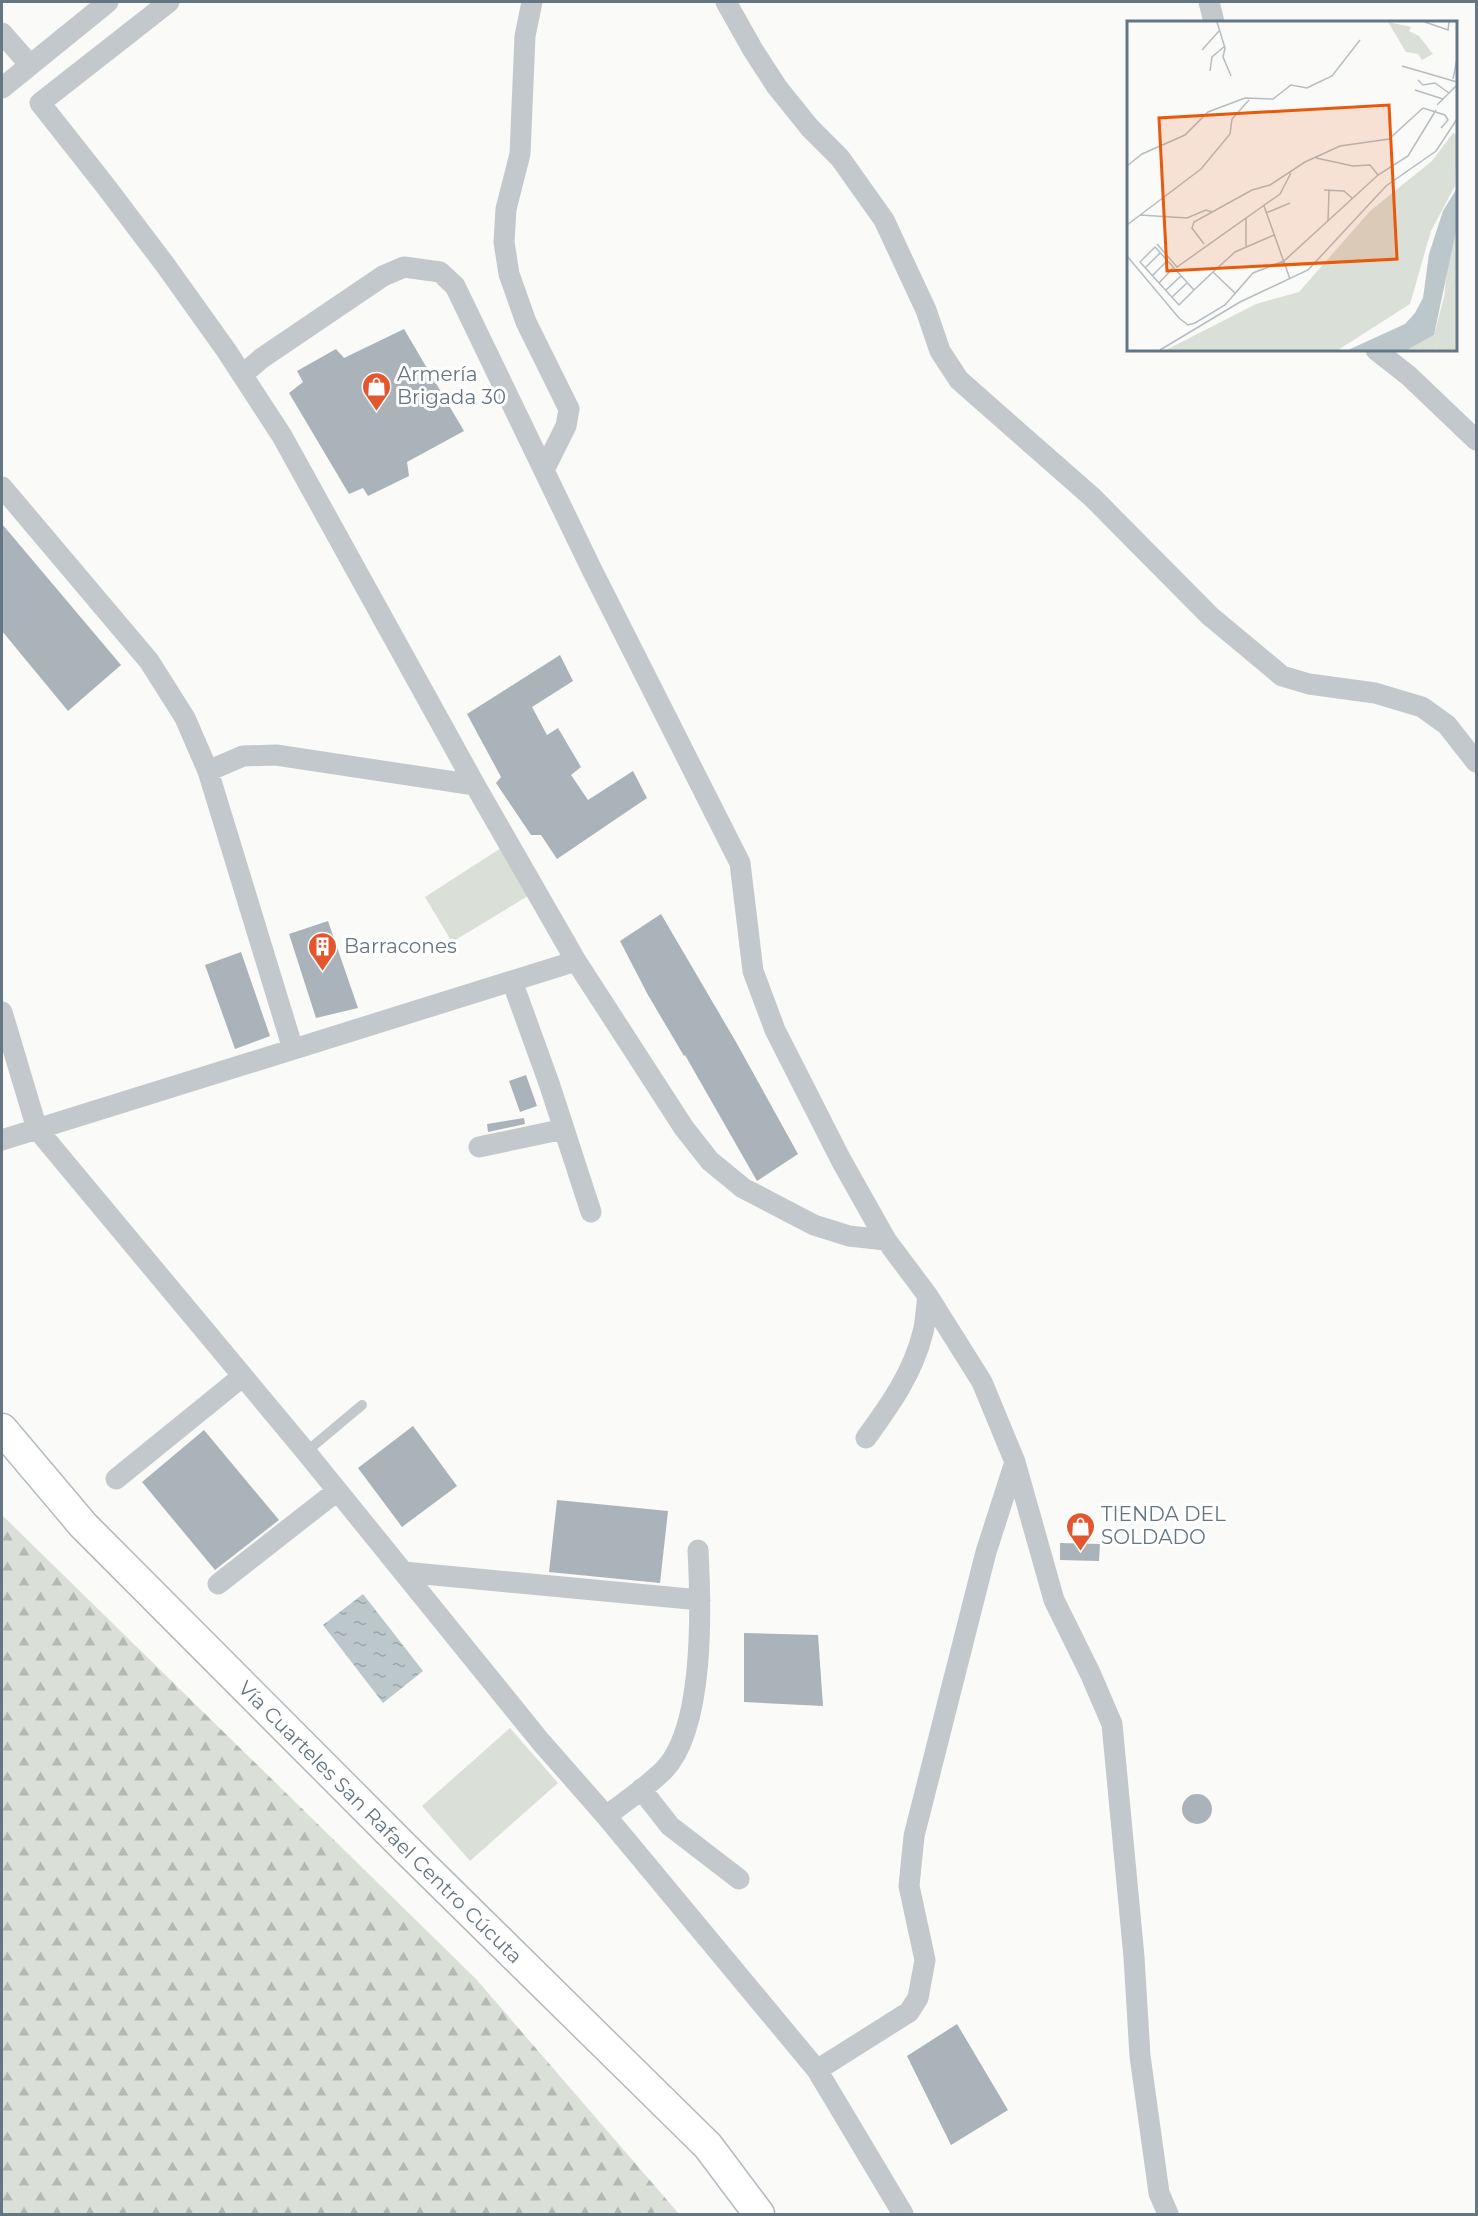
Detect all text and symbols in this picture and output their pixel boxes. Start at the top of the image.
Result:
inset map [1127,21,1457,351]
place label: Armería Brigada 30 [397,362,506,409]
shop icon: Armería Brigada 30 [360,370,392,412]
building icon: Barracones [307,930,339,972]
place label: Barracones [344,934,457,958]
place label: TIENDA DEL SOLDADO [1101,1502,1226,1549]
shop icon: TIENDA DEL SOLDADO [1064,1510,1096,1552]
street label: Vía Cuarteles San Rafael Centro Cúcuta [233,1676,527,1968]

